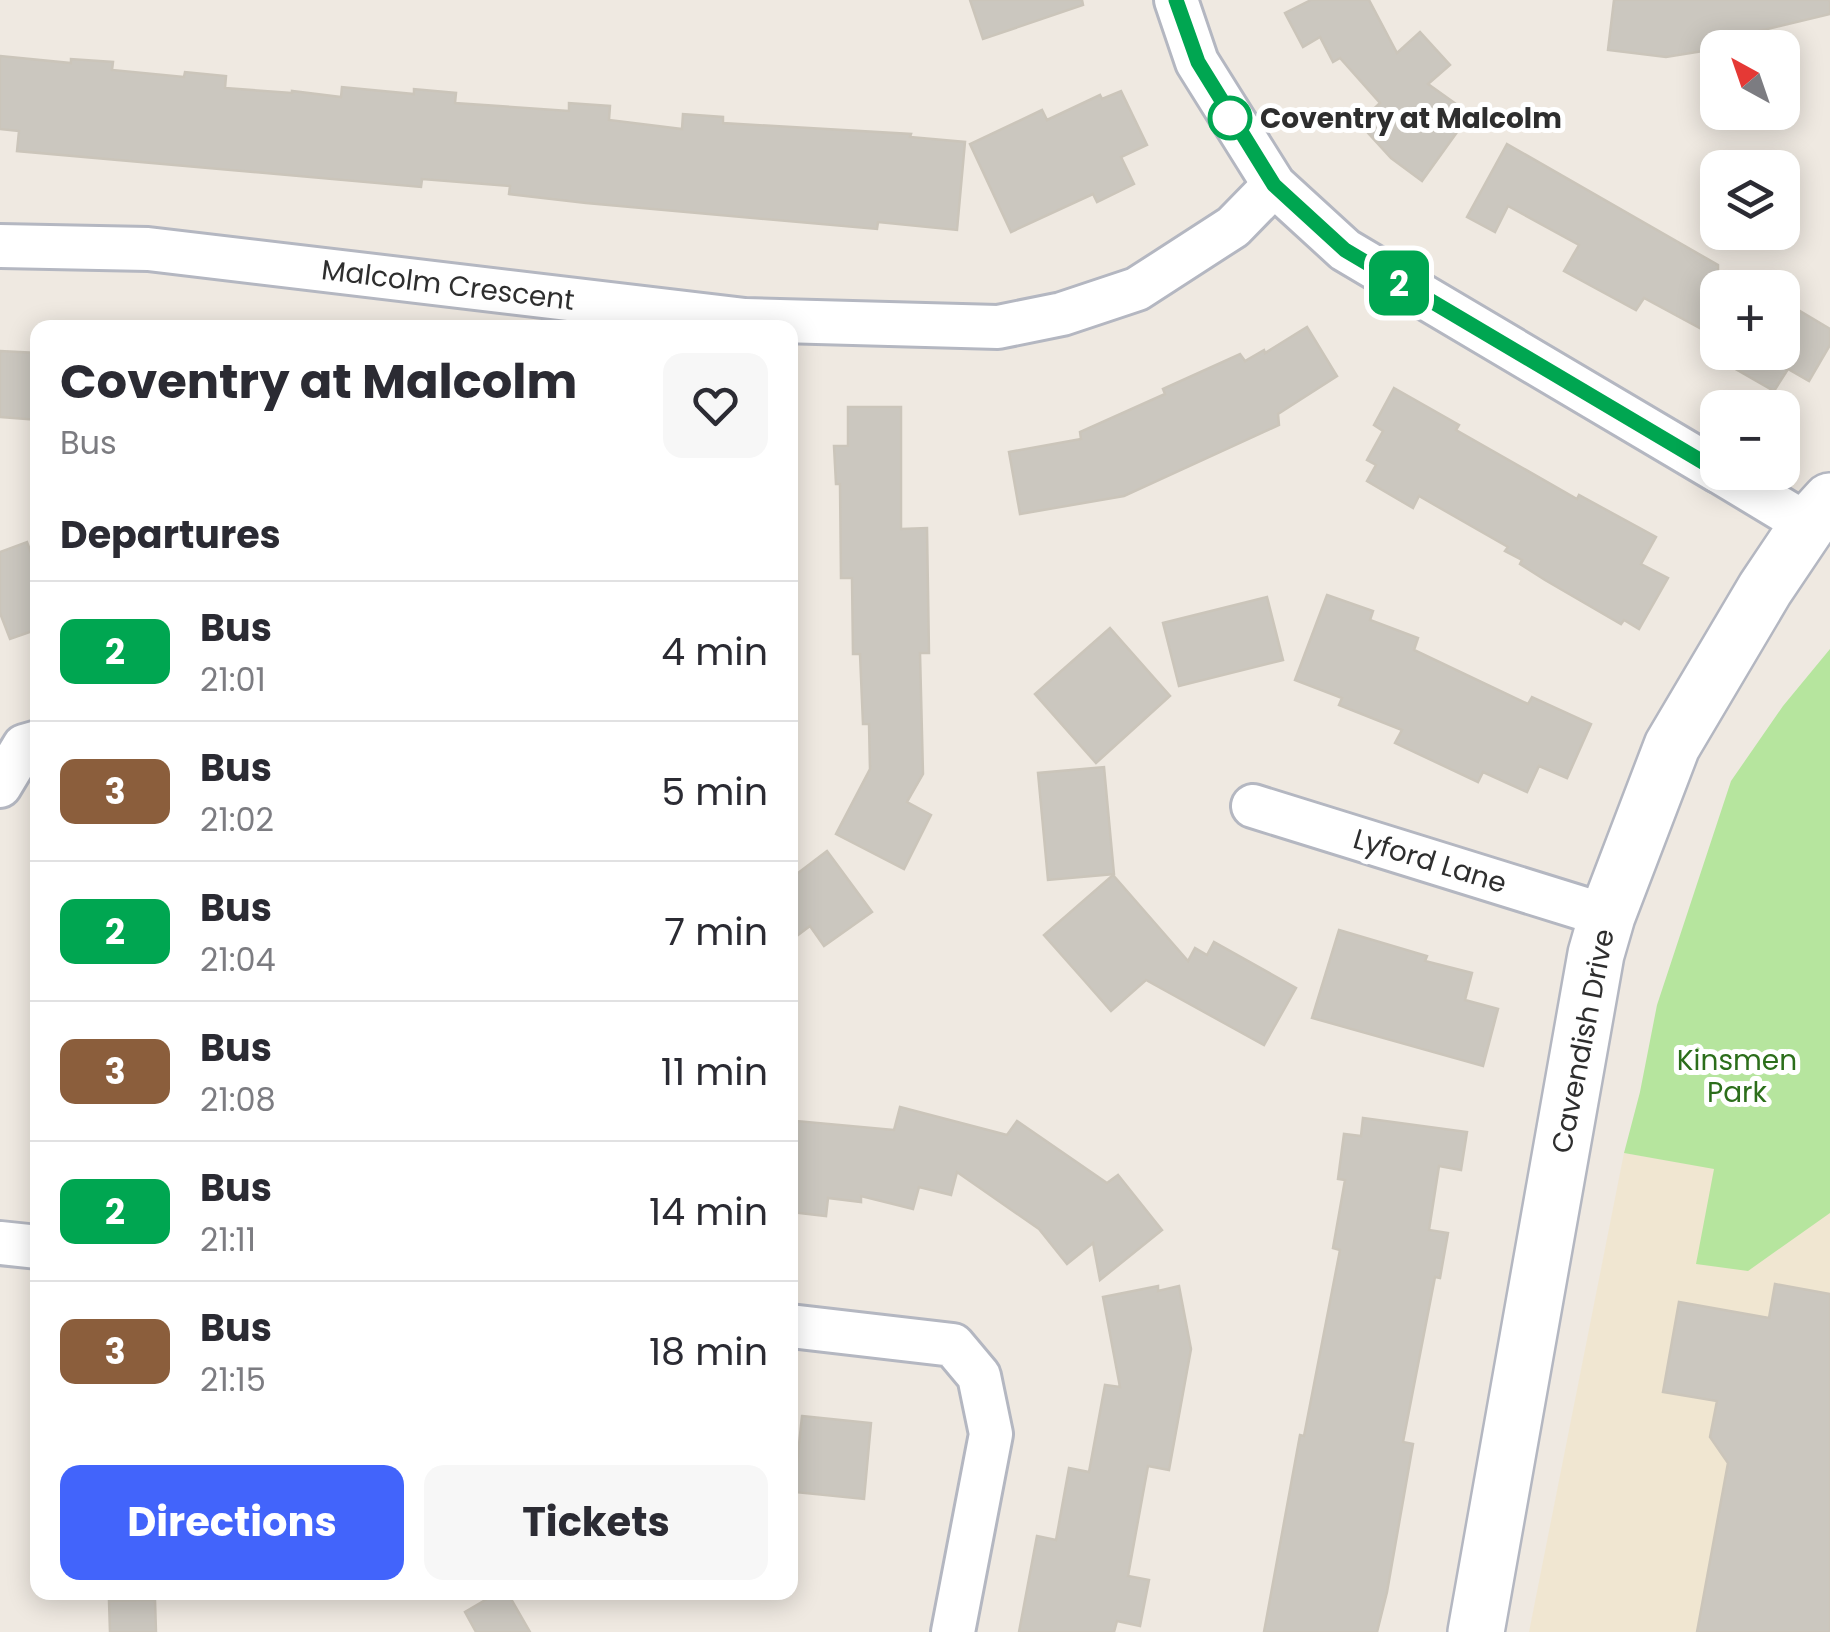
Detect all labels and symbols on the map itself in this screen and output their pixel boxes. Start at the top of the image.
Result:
north arrow [1700,30,1800,130]
marker: Coventry at Malcolm [1209,97,1251,139]
place label: Coventry at Malcolm [1260,99,1562,138]
street label: Malcolm Crescent [319,250,577,320]
line badge: 2 [1366,250,1432,316]
street label: Lyford Lane [1349,819,1511,903]
street label: Cavendish Drive [1542,926,1624,1156]
park label: Kinsmen Park [1677,1041,1797,1112]

